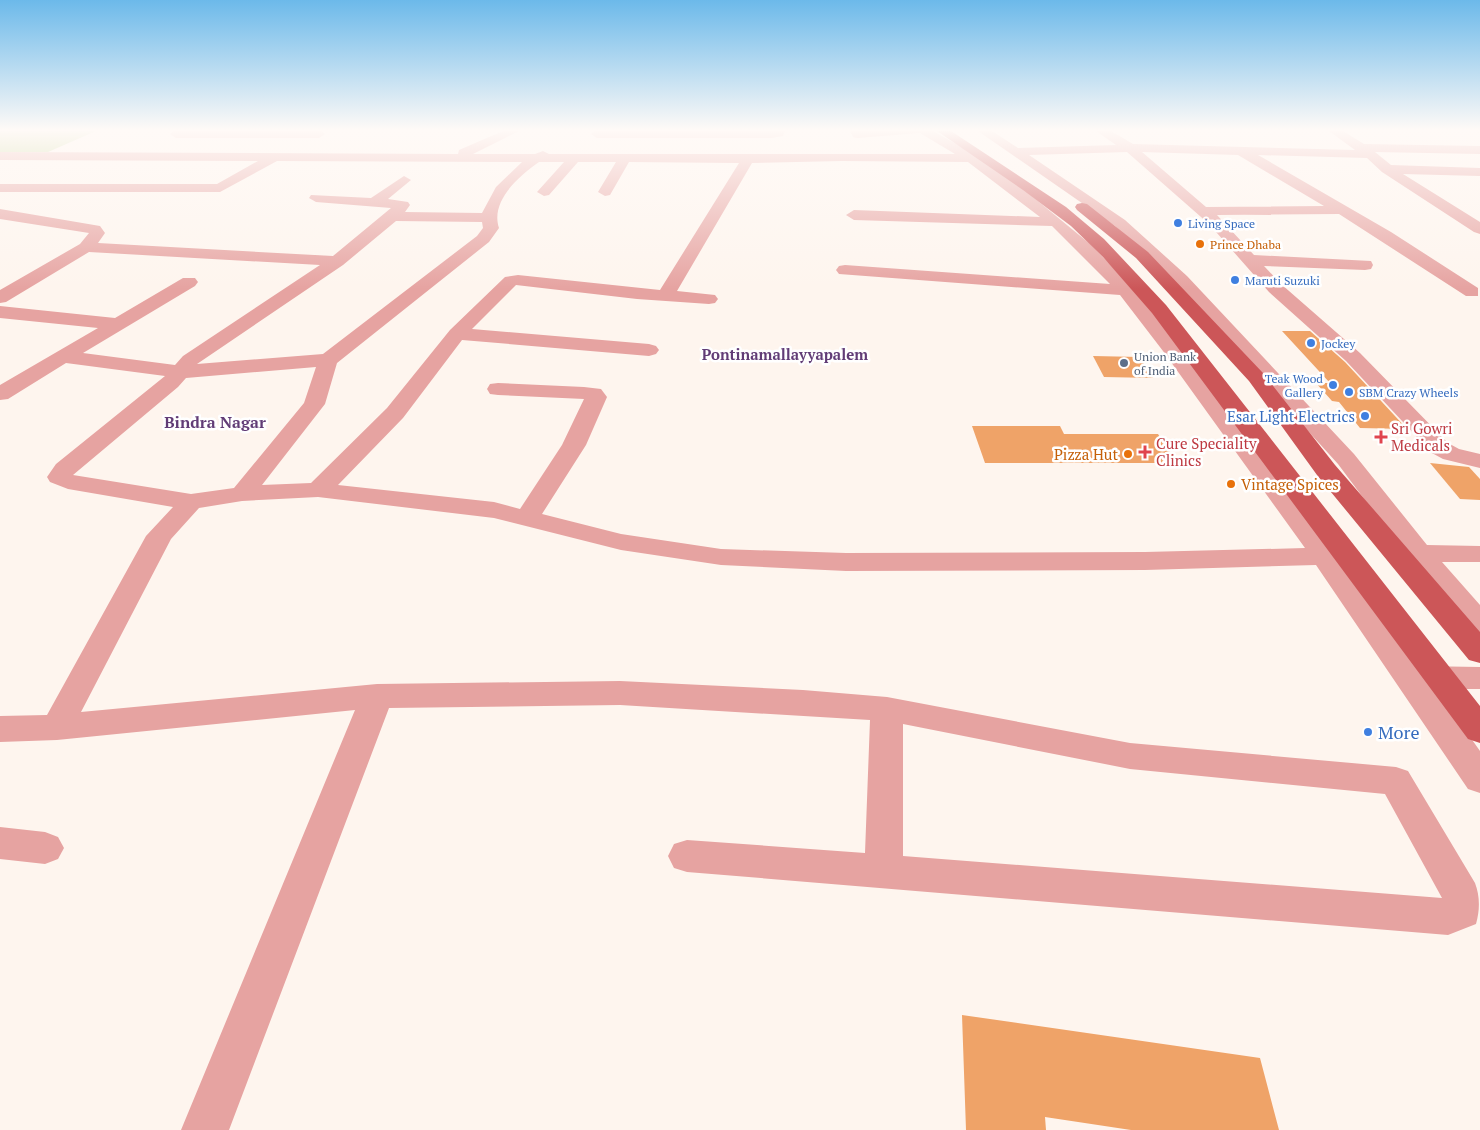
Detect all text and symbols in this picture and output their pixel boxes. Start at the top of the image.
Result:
place label: Living Space [1188,216,1255,231]
marker: Living Space [1172,217,1184,229]
place label: Prince Dhaba [1210,237,1281,252]
marker: Prince Dhaba [1194,238,1206,250]
place label: Maruti Suzuki [1245,273,1320,288]
marker: Maruti Suzuki [1229,274,1241,286]
place label: Jockey [1321,336,1356,351]
marker: Jockey [1305,337,1317,349]
district label: Pontinamallayyapalem [702,344,868,364]
place label: Union Bank of India [1134,349,1197,378]
marker: Union Bank of India [1118,357,1130,369]
place label: Teak Wood Gallery [1265,371,1324,400]
marker: Teak Wood Gallery [1327,379,1339,391]
place label: SBM Crazy Wheels [1359,385,1458,400]
marker: SBM Crazy Wheels [1343,386,1355,398]
place label: Esar Light Electrics [1227,406,1355,426]
marker: Esar Light Electrics [1359,410,1371,422]
district label: Bindra Nagar [164,411,266,433]
place label: Sri Gowri Medicals [1391,418,1453,455]
marker: Sri Gowri Medicals [1375,431,1387,443]
place label: Cure Speciality Clinics [1156,433,1257,470]
place label: Pizza Hut [1054,444,1118,464]
marker: Cure Speciality Clinics [1138,445,1152,459]
marker: Pizza Hut [1122,448,1134,460]
place label: Vintage Spices [1241,474,1339,494]
marker: Vintage Spices [1225,478,1237,490]
place label: More [1378,720,1420,744]
marker: More [1362,726,1374,738]

